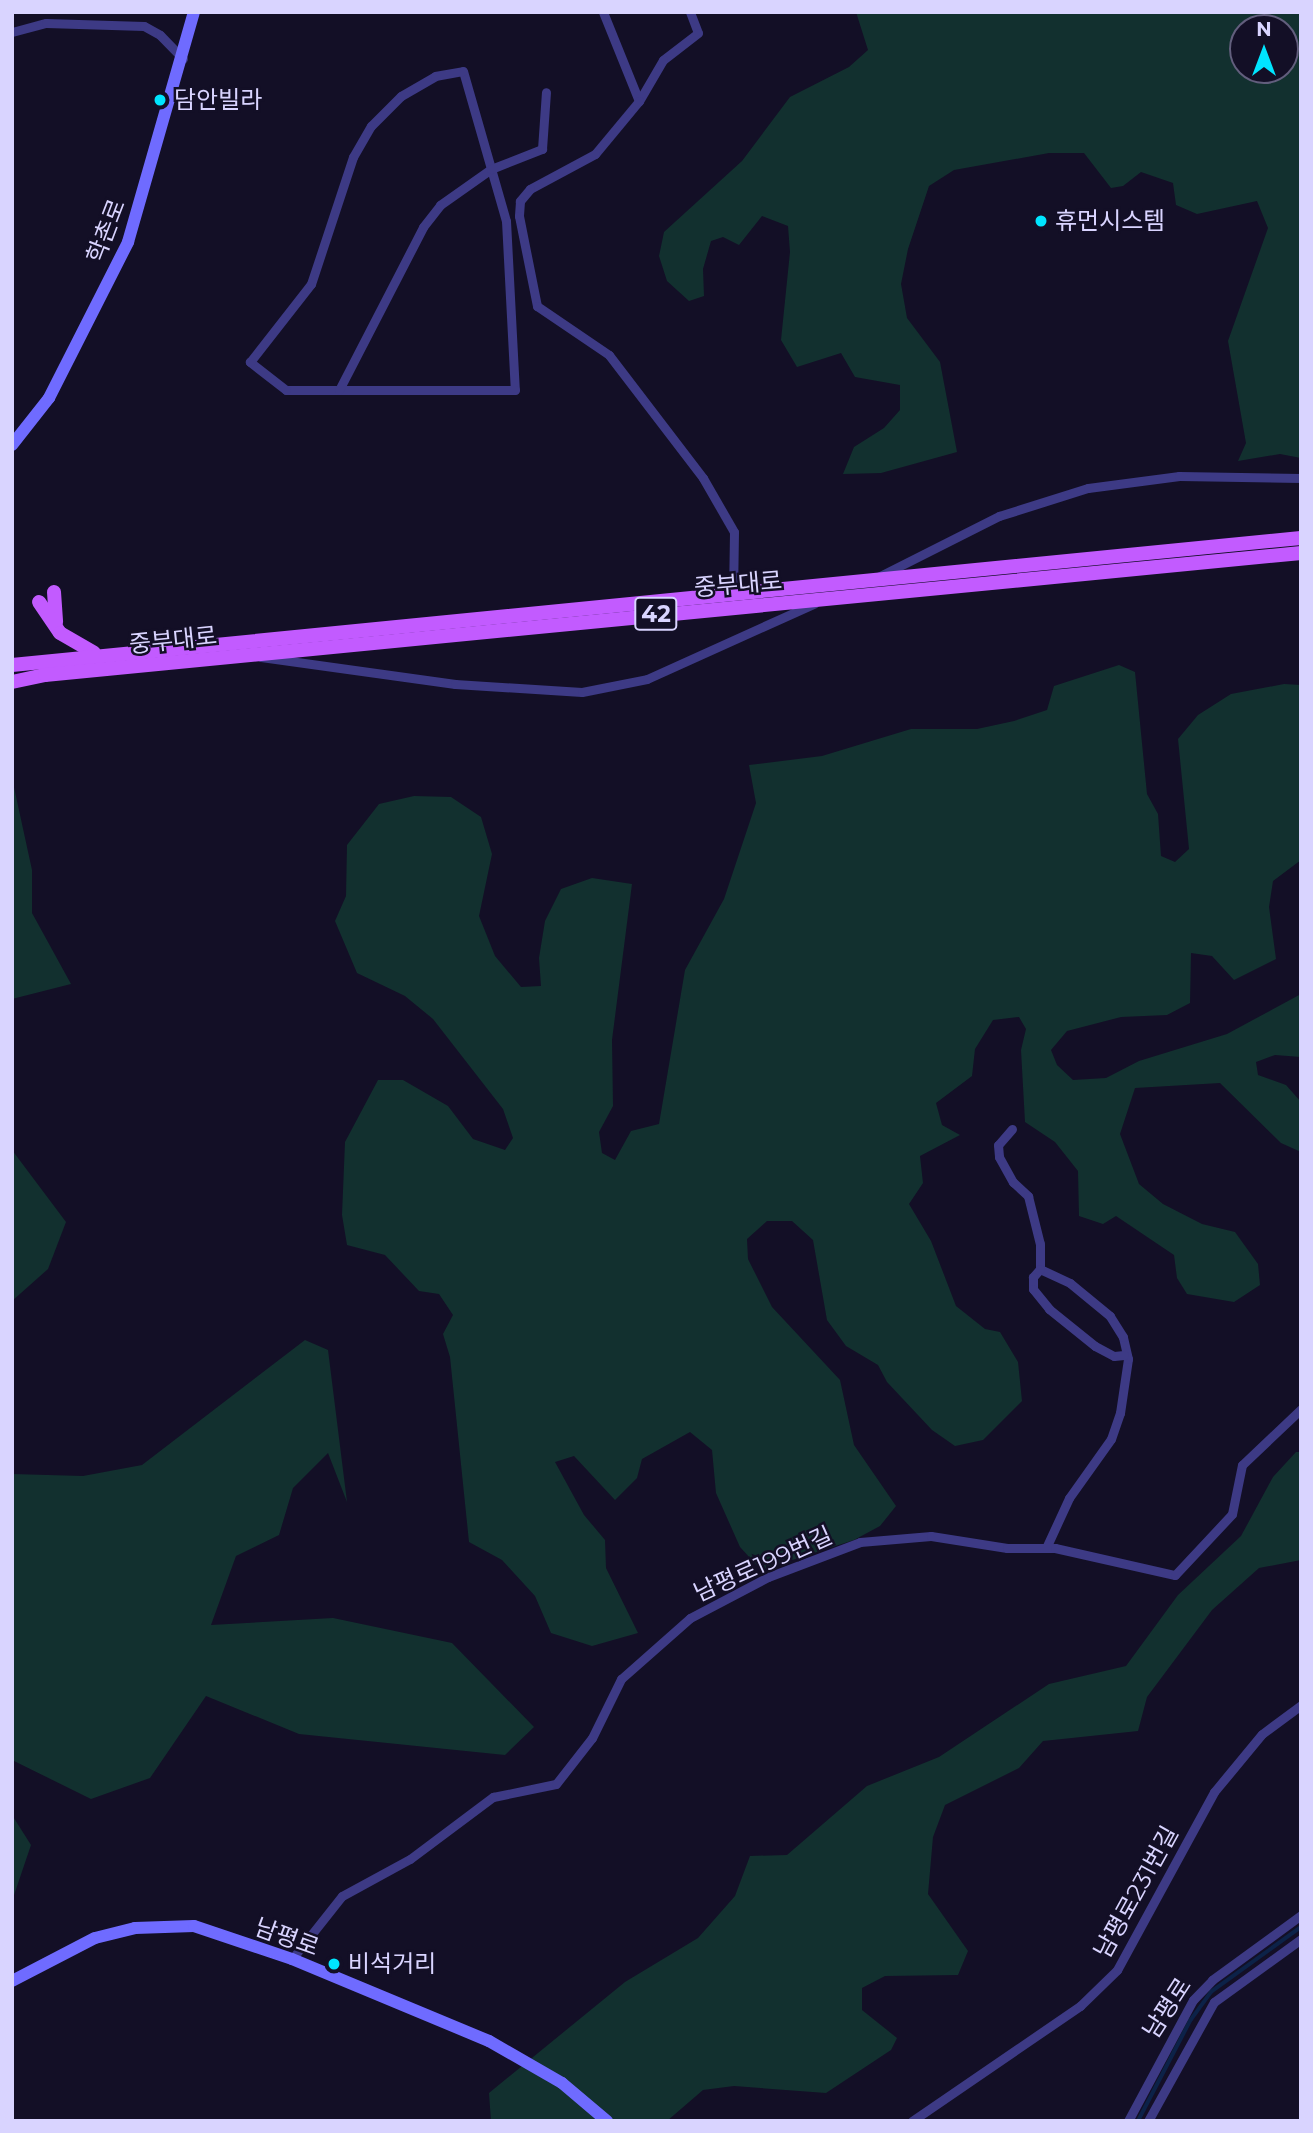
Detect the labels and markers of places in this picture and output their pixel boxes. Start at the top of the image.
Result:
place label: 담안빌라 [174,86,262,114]
marker: 담안빌라 [152,92,168,108]
place label: 휴먼시스템 [1055,207,1165,235]
marker: 휴먼시스템 [1033,213,1049,229]
place label: 비석거리 [348,1950,436,1978]
marker: 비석거리 [326,1956,342,1972]

